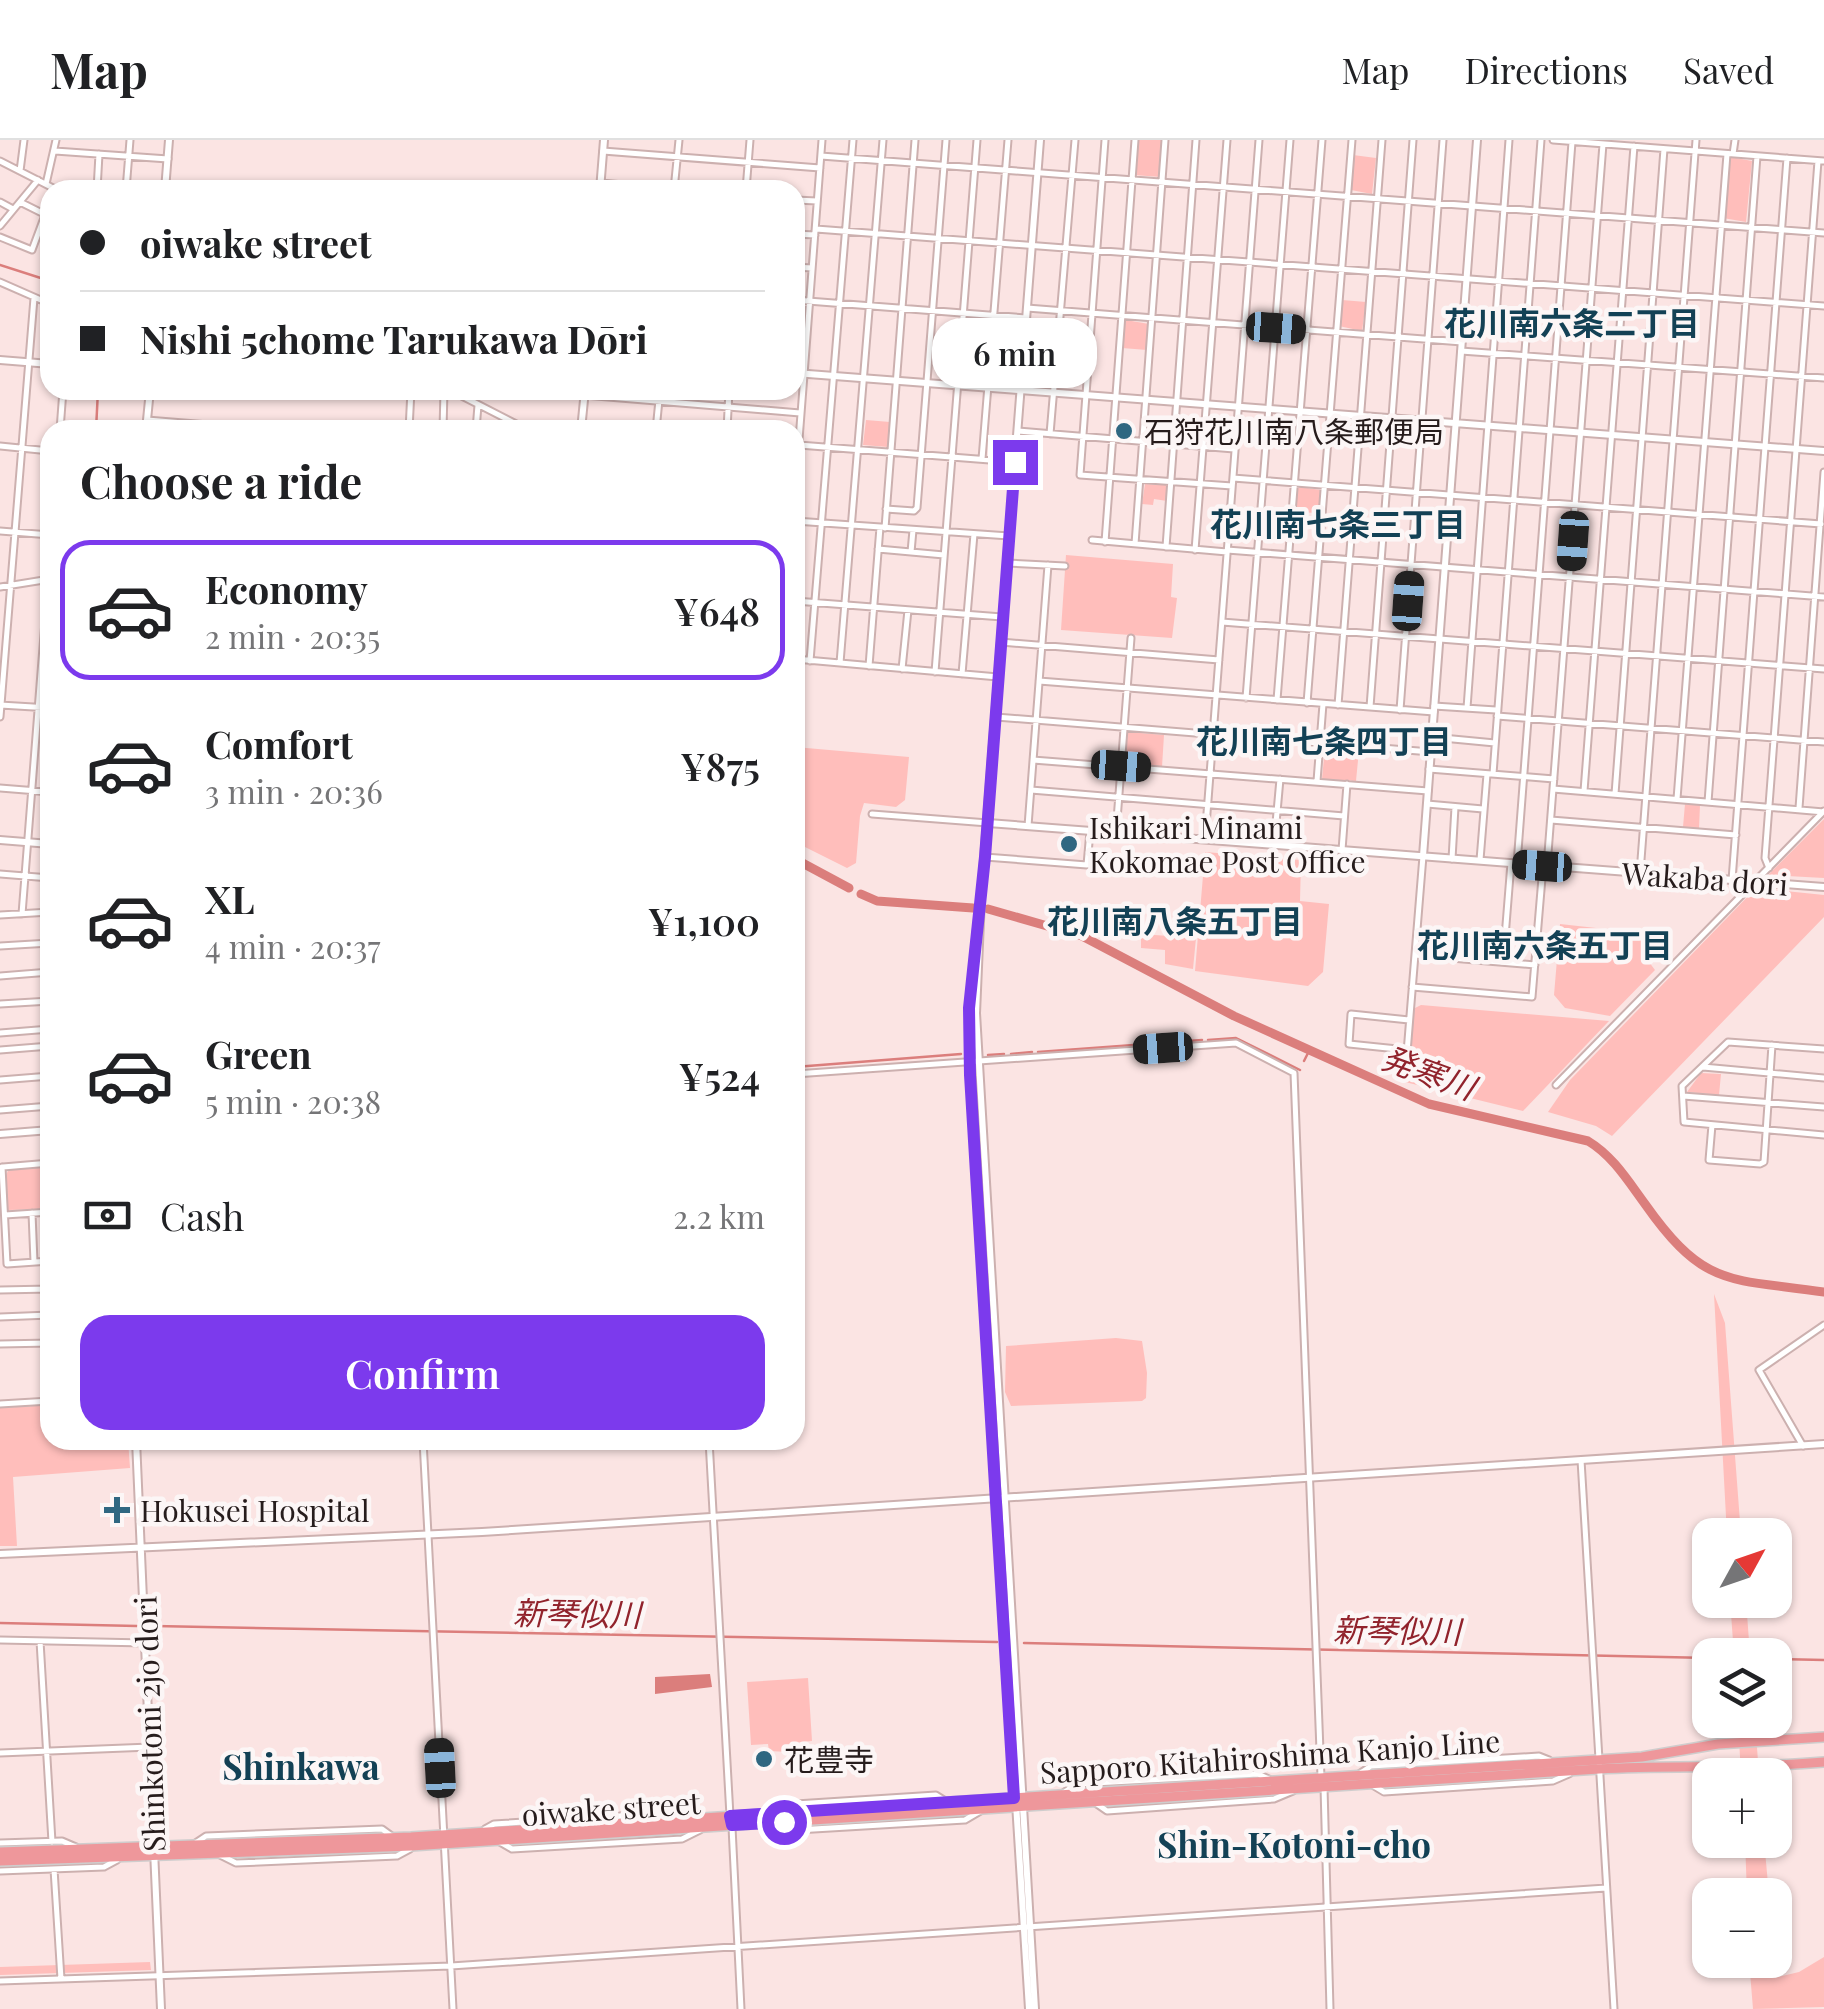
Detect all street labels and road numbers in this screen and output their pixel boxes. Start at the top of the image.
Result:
street label: Wakaba dori [1619,852,1790,904]
street label: Shinkotoni 2jo dori [125,1595,173,1853]
street label: Sapporo Kitahiroshima Kanjo Line [1039,1720,1501,1792]
street label: oiwake street [520,1782,702,1834]

